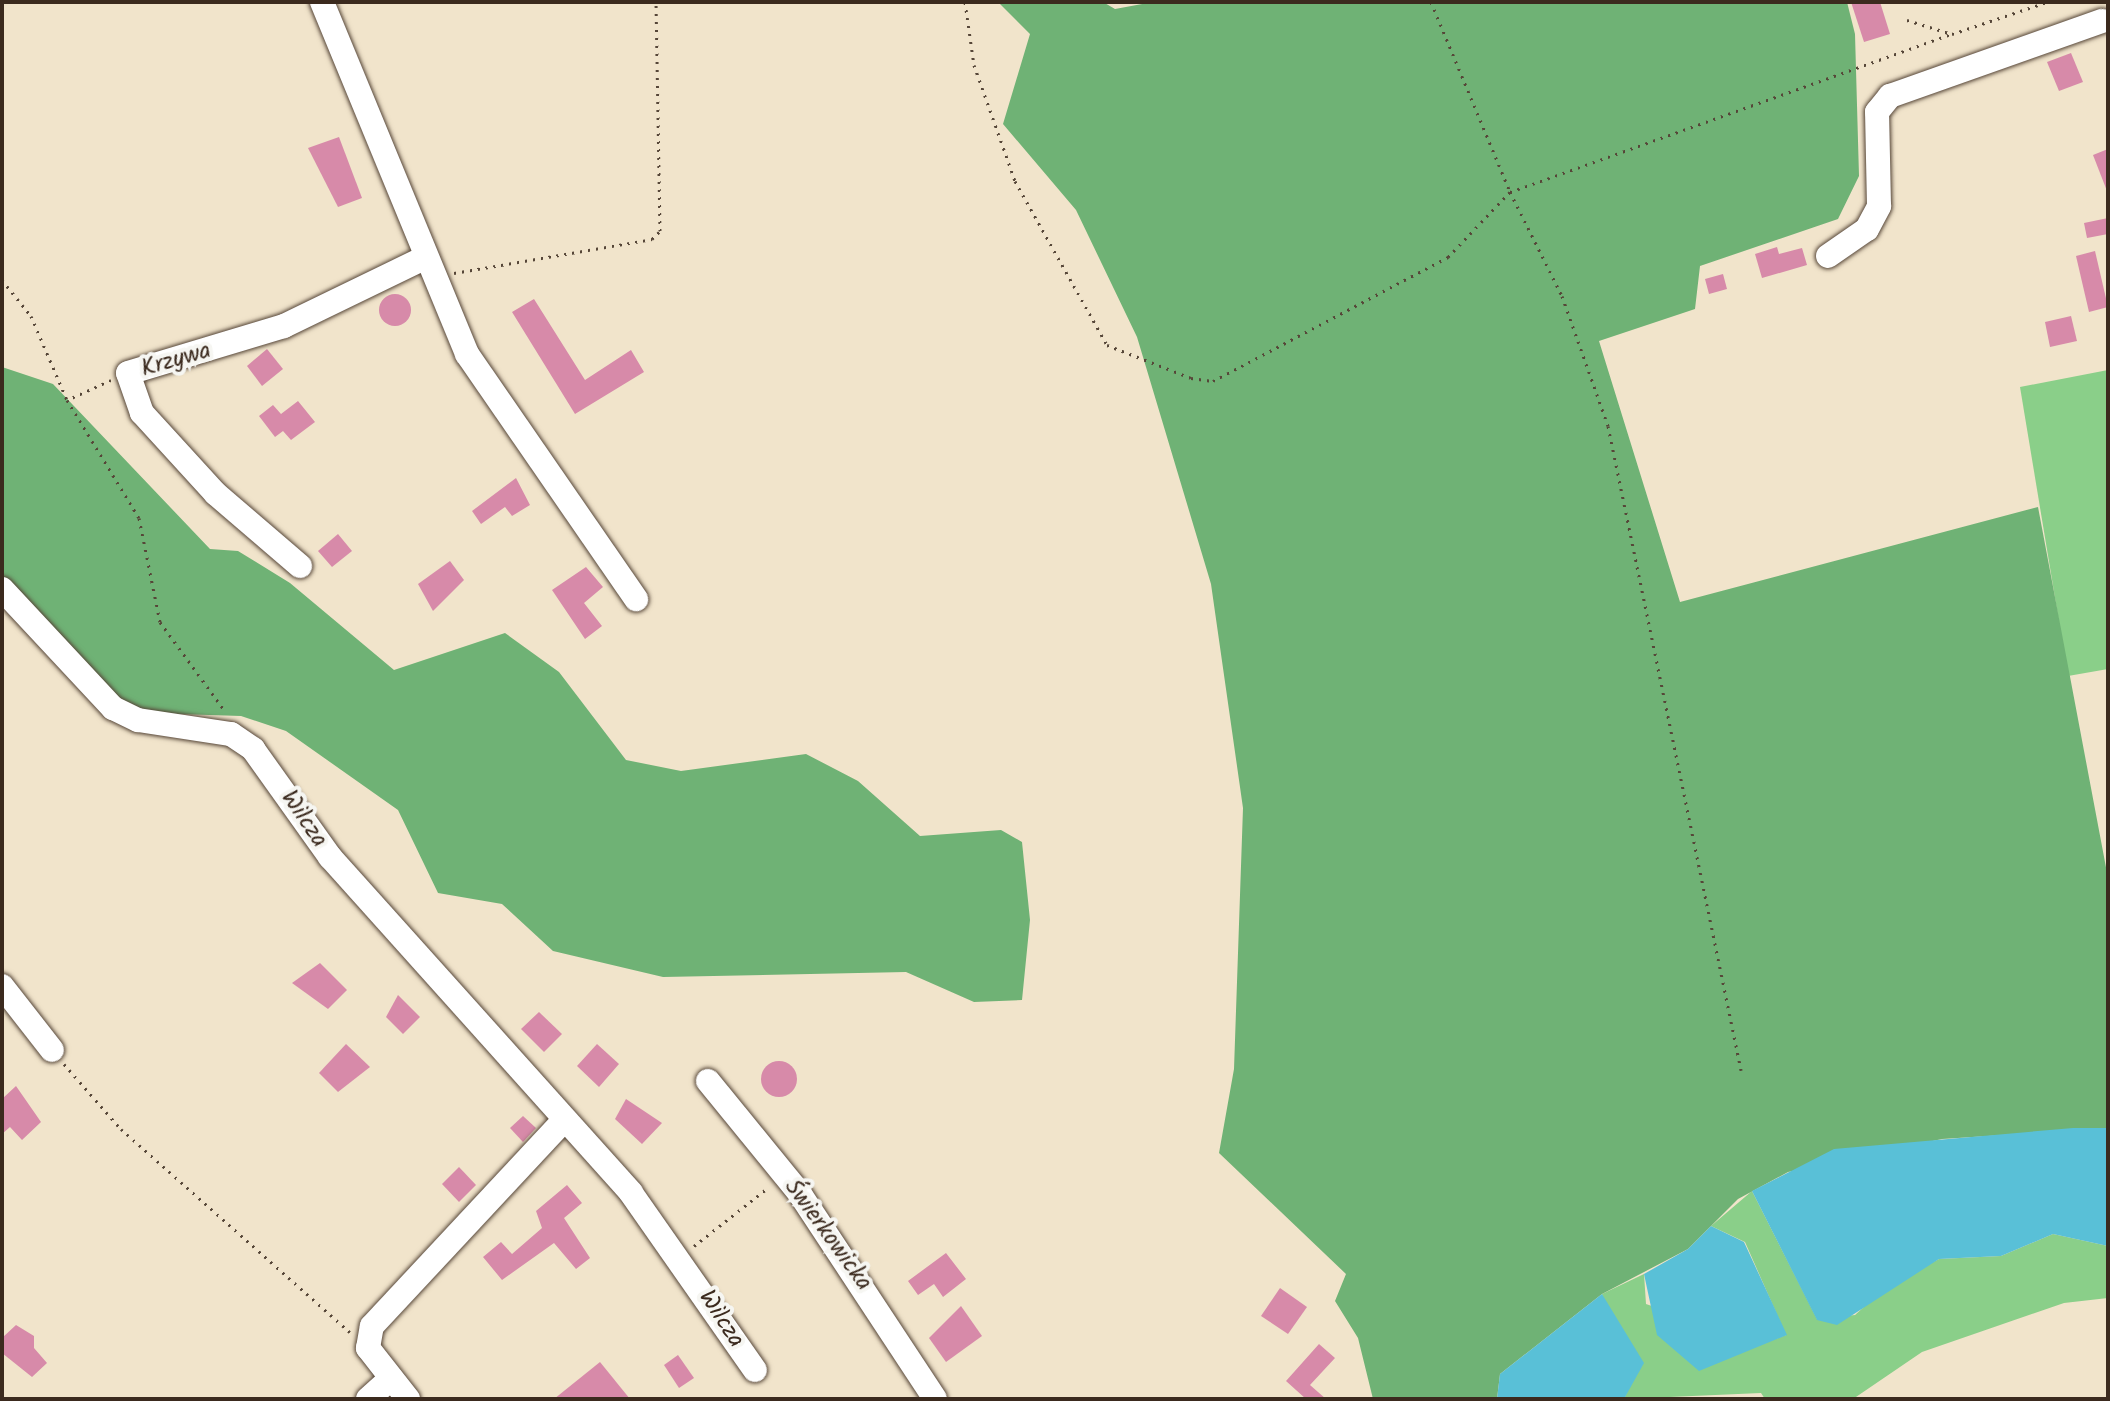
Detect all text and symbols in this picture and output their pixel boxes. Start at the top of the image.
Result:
street label: Krzywa [138,336,214,384]
street label: Wilcza [274,785,334,853]
street label: Świerkowicka [778,1174,878,1296]
street label: Wilcza [692,1285,750,1353]

